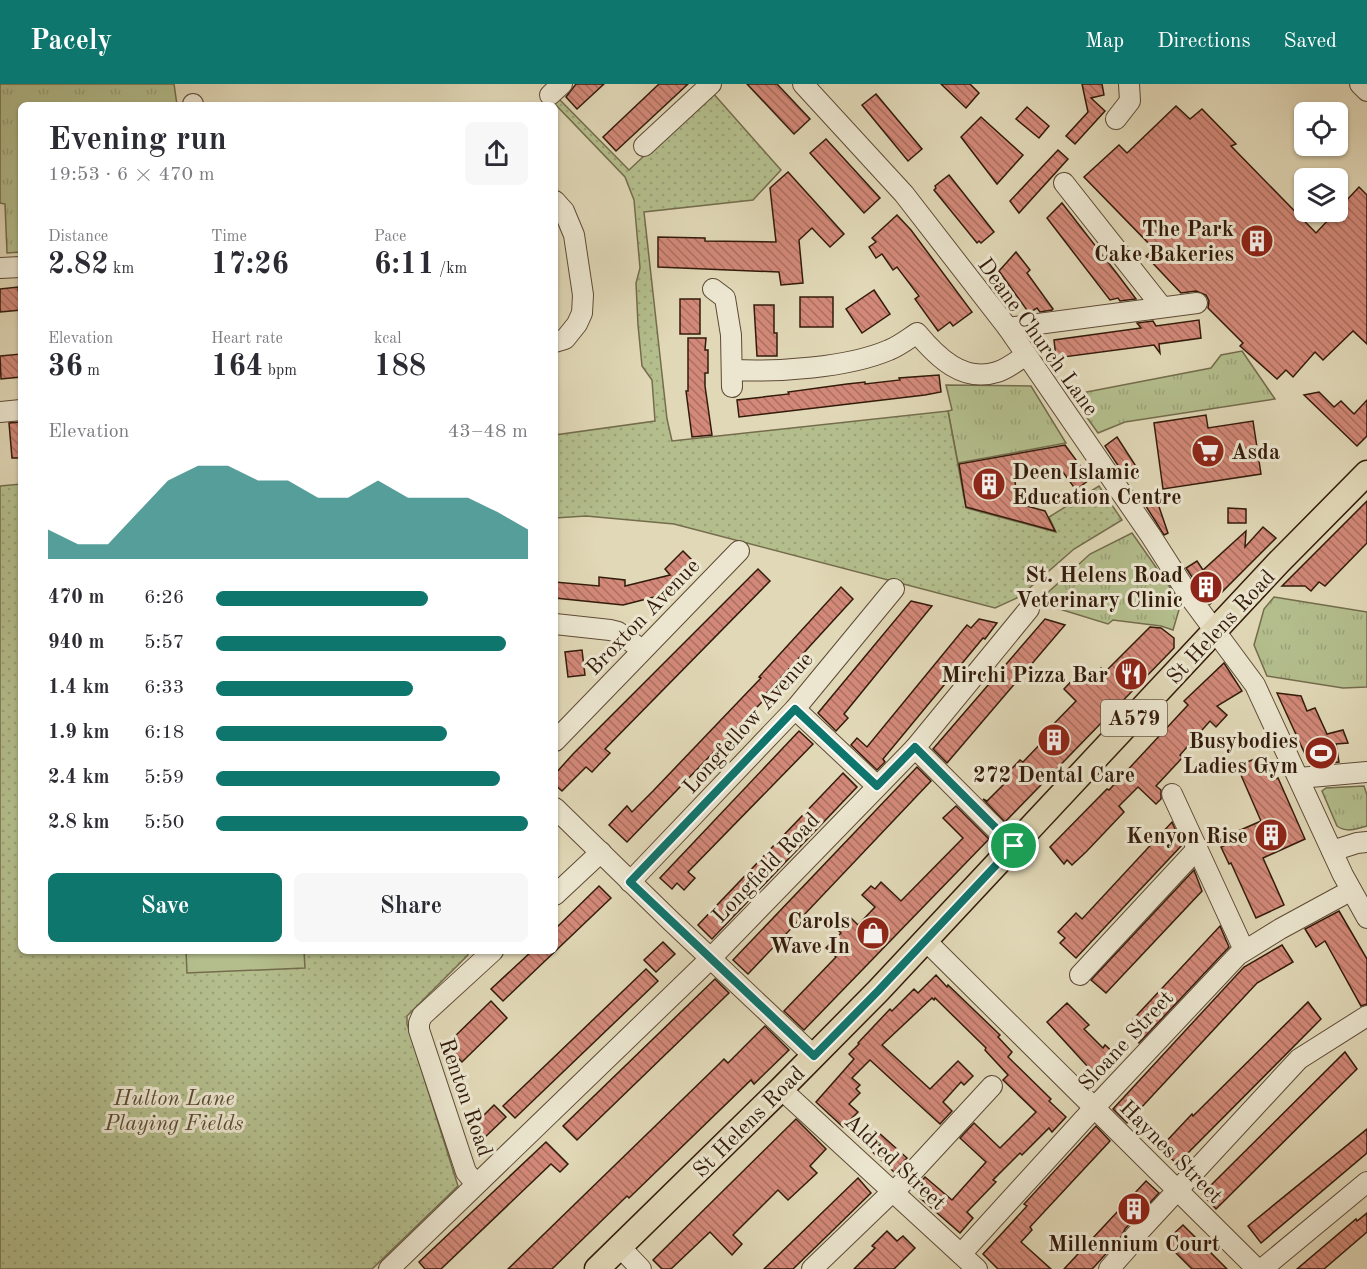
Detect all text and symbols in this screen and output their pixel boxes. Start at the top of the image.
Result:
text: Pacely [30,28,112,56]
text: Map [1085,31,1124,52]
text: Directions [1157,31,1251,52]
text: Saved [1284,31,1337,52]
map controls [1294,102,1348,222]
button: locate [1294,102,1348,156]
button: share [465,122,528,185]
text: Evening run [48,124,227,157]
text: 19:53 · 6 × 470 m [48,165,215,185]
button: layers [1294,168,1348,222]
place label: The Park Cake Bakeries [1094,219,1234,266]
building icon: The Park Cake Bakeries [1239,223,1275,259]
text: Distance [48,229,108,245]
text: Time [211,229,247,245]
text: Pace [374,229,406,245]
text: 2.82 [48,250,109,280]
text: 17:26 [211,250,289,280]
text: 6:11 [374,250,435,280]
street label: Deane Church Lane [973,254,1102,420]
text: km [109,261,134,277]
text: /km [435,261,467,277]
text: Elevation [48,331,113,347]
text: Heart rate [211,331,283,347]
text: kcal [374,331,402,347]
text: 36 [48,352,83,382]
text: 164 [211,352,263,382]
text: 188 [374,352,426,382]
text: m [83,363,100,379]
text: bpm [263,363,297,379]
text: Elevation [48,422,129,442]
text: 43–48 m [448,422,528,442]
supermarket icon: Asda [1190,433,1226,469]
place label: Asda [1231,442,1280,464]
place label: Deen Islamic Education Centre [1012,462,1182,509]
building icon: Deen Islamic Education Centre [971,466,1007,502]
street label: Broxton Avenue [583,555,704,680]
place label: St. Helens Road Veterinary Clinic [1016,565,1183,612]
street label: St Helens Road [1163,566,1280,689]
building icon: St. Helens Road Veterinary Clinic [1188,569,1224,605]
text: 470 m [48,588,104,608]
text: 6:26 [144,588,184,608]
text: 940 m [48,633,104,653]
text: 5:57 [144,633,184,653]
street label: Longfellow Avenue [679,648,818,798]
restaurant icon: Mirchi Pizza Bar [1113,656,1149,692]
place label: Mirchi Pizza Bar [941,665,1108,687]
text: 1.4 km [48,678,110,698]
text: 6:33 [144,678,184,698]
road number: A579 [1101,700,1167,736]
building icon: 272 Dental Care [1036,722,1072,758]
text: 1.9 km [48,723,110,743]
text: 6:18 [144,723,184,743]
place label: Busybodies Ladies Gym [1183,731,1298,778]
sports icon: Busybodies Ladies Gym [1303,735,1339,771]
place label: 272 Dental Care [973,765,1135,787]
text: 2.4 km [48,768,110,788]
text: 5:59 [144,768,184,788]
street label: Longfield Road [709,809,824,928]
text: 2.8 km [48,813,110,833]
text: 5:50 [144,813,184,833]
building icon: Kenyon Rise [1253,817,1289,853]
pin [988,820,1039,871]
place label: Kenyon Rise [1126,826,1248,848]
icon: arrive [997,829,1030,862]
button: Save [48,873,282,942]
button: Share [294,873,528,942]
place label: Carols Wave In [769,911,850,958]
shop icon: Carols Wave In [855,915,891,951]
street label: Sloane Street [1075,987,1178,1096]
street label: Renton Road [435,1036,496,1160]
street label: St Helens Road [689,1062,809,1182]
park label: Hulton Lane Playing Fields [103,1088,244,1135]
street label: Haynes Street [1115,1097,1226,1208]
street label: Aldred Street [840,1110,949,1215]
building icon: Millennium Court [1116,1191,1152,1227]
place label: Millennium Court [1048,1234,1220,1256]

